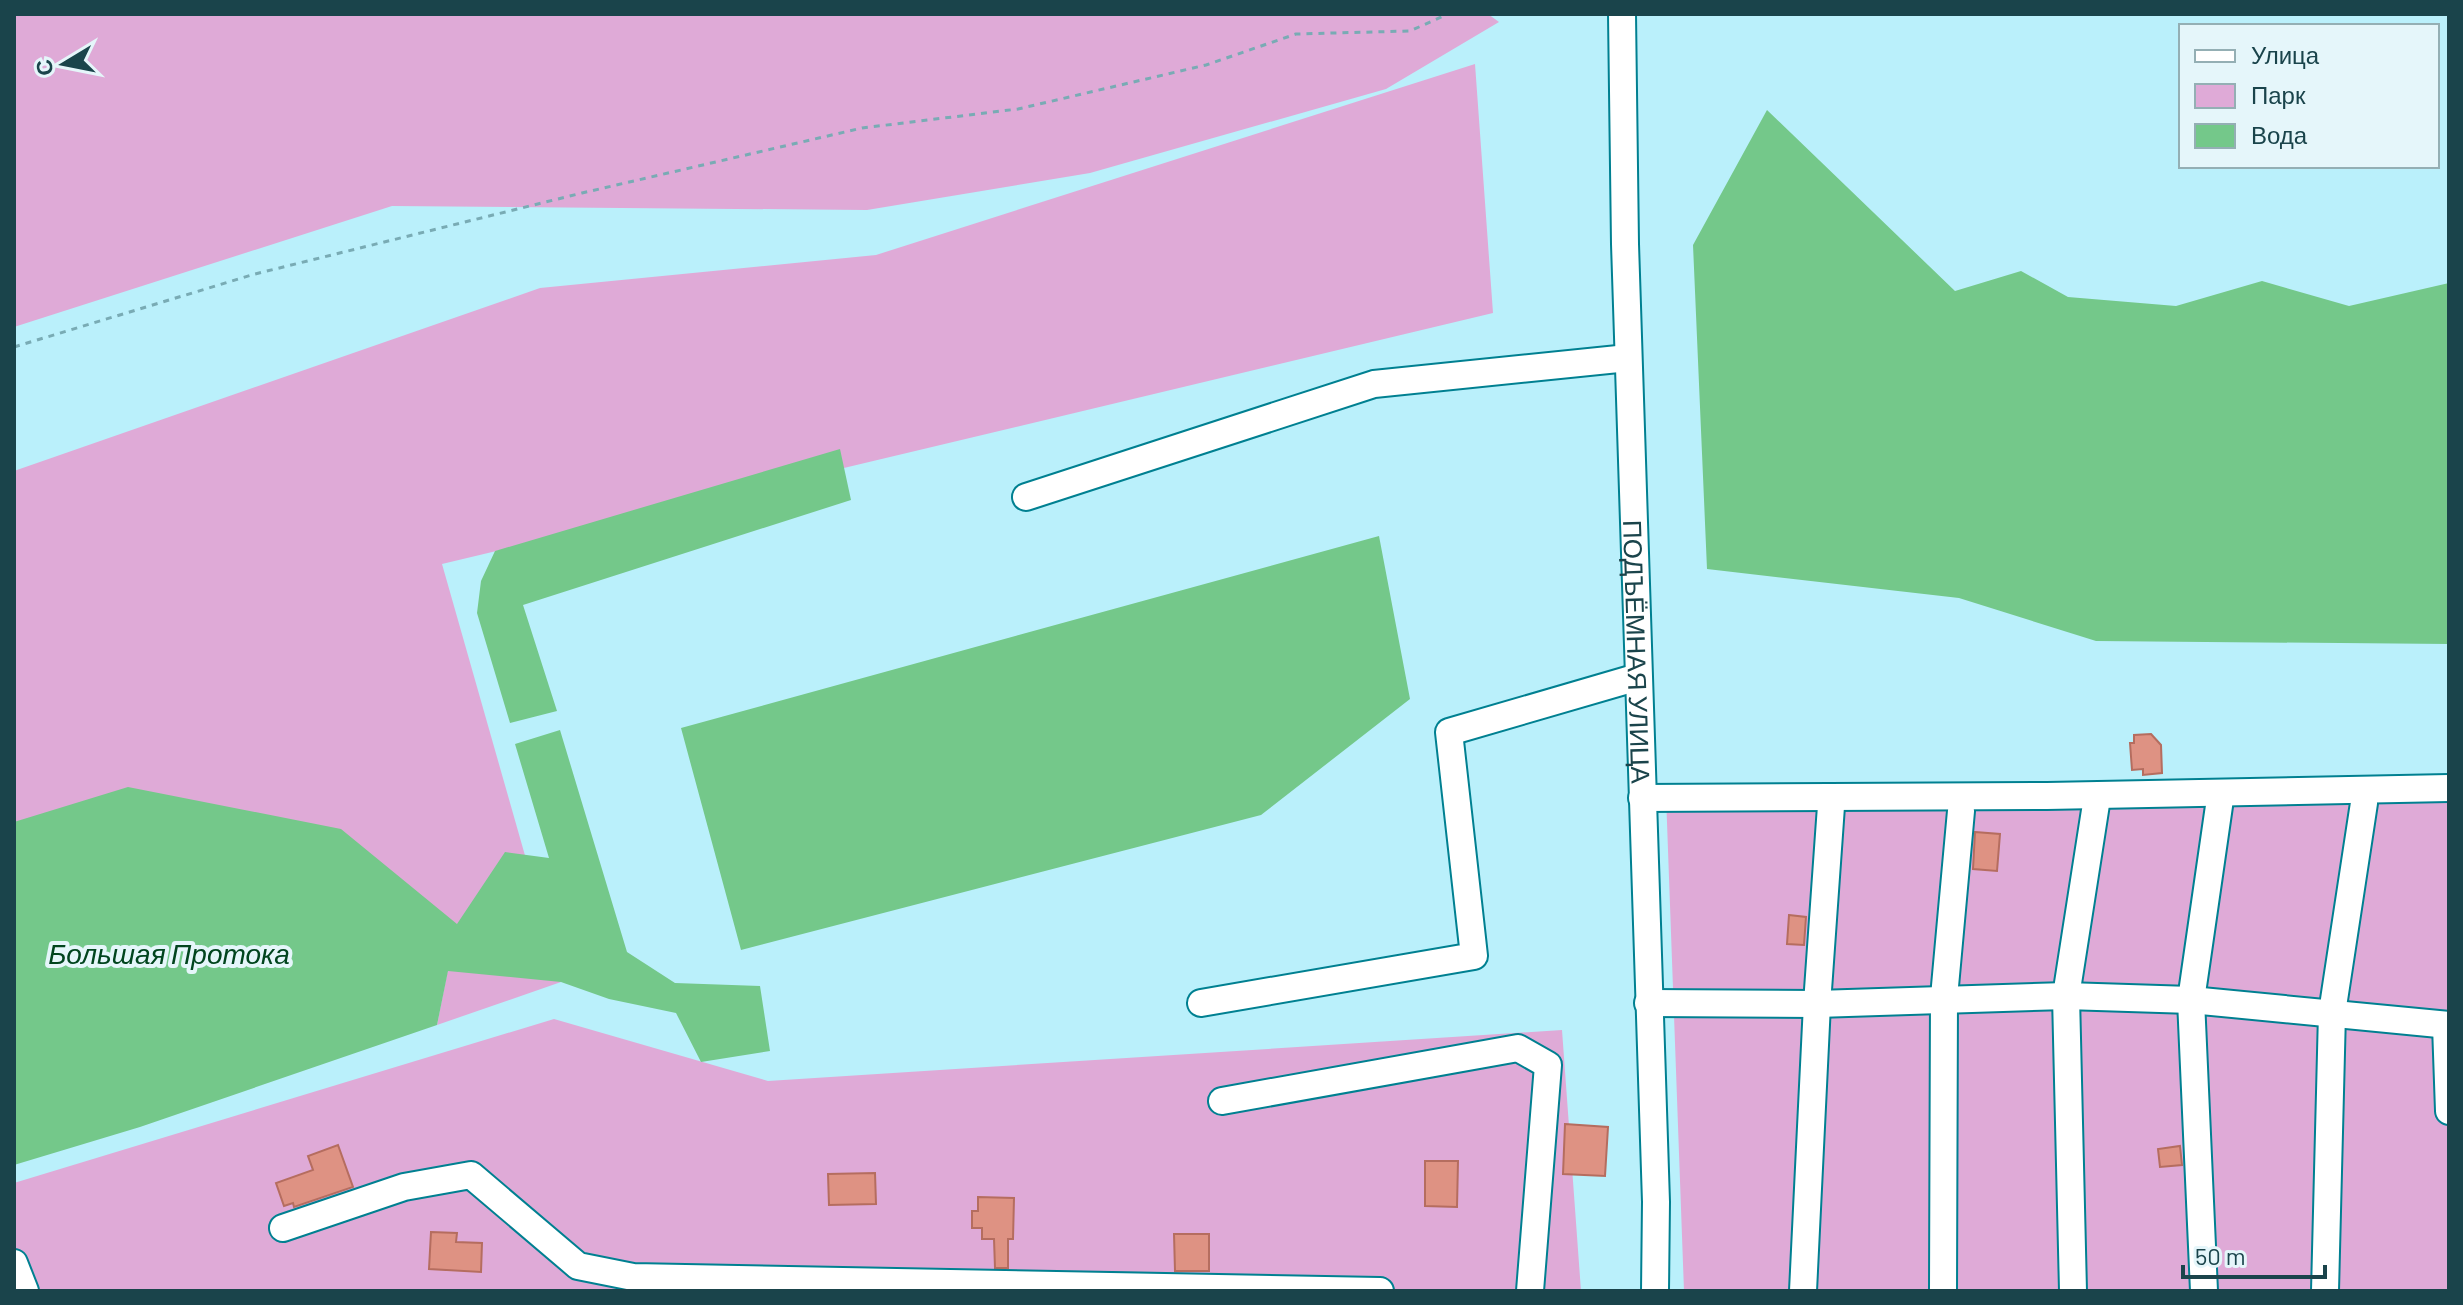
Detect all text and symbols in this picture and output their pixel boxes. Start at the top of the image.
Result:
north arrow [24,24,104,104]
legend [2179,24,2439,168]
text: Улица [2251,40,2320,69]
text: С [29,57,58,78]
text: Парк [2251,80,2306,109]
text: Вода [2251,120,2308,149]
street label: ПОДЪЁМНАЯ УЛИЦА [1618,519,1658,785]
water label: Большая Протока [48,936,290,970]
scale bar [2183,1229,2325,1279]
text: 50 m [2195,1241,2246,1270]

